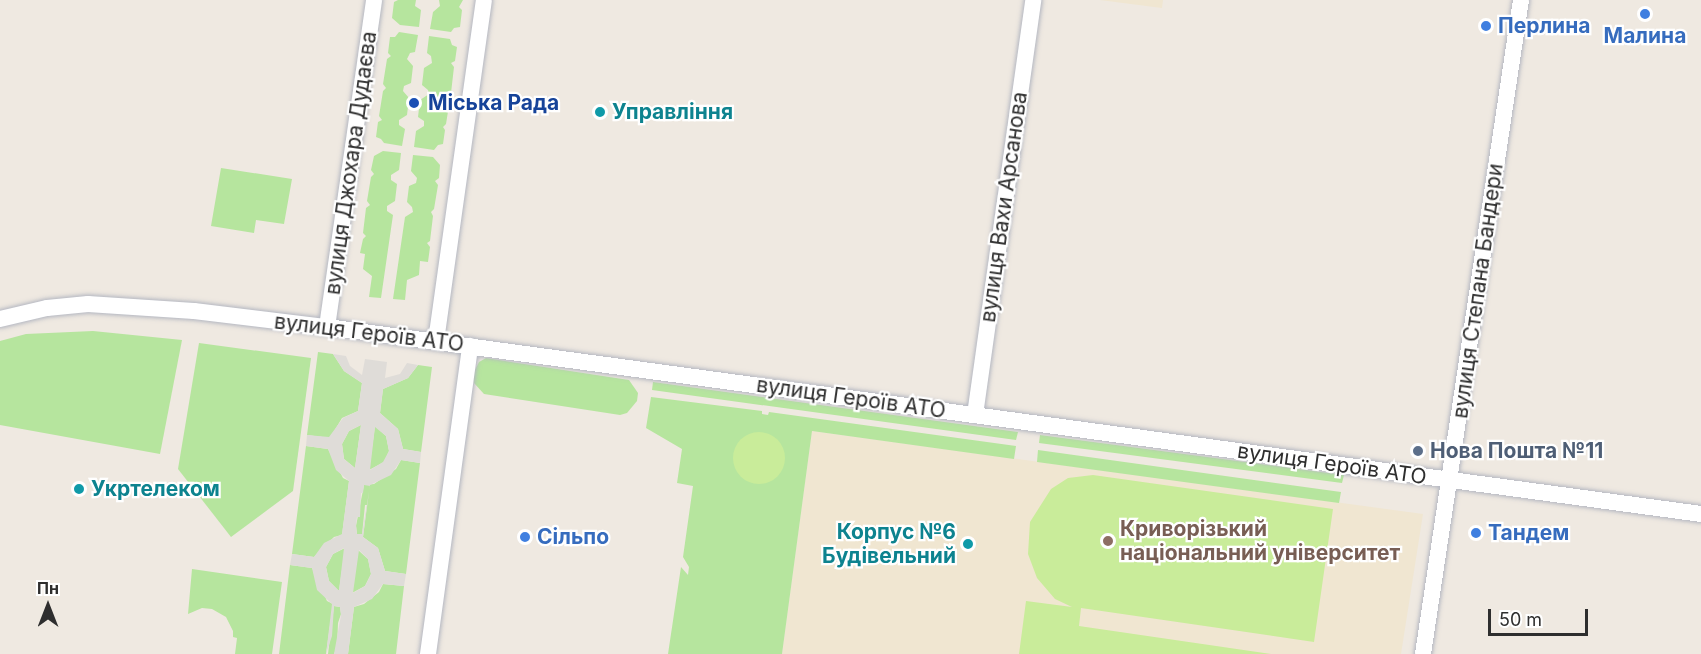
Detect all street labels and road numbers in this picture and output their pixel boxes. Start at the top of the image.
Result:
street label: вулиця Джохара Дудаєва [320,30,382,296]
street label: вулиця Вахи Арсанова [975,90,1033,324]
street label: вулиця Степана Бандери [1448,162,1508,420]
street label: вулиця Героїв АТО [273,309,465,357]
street label: вулиця Героїв АТО [755,372,947,424]
street label: вулиця Героїв АТО [1236,438,1428,490]

